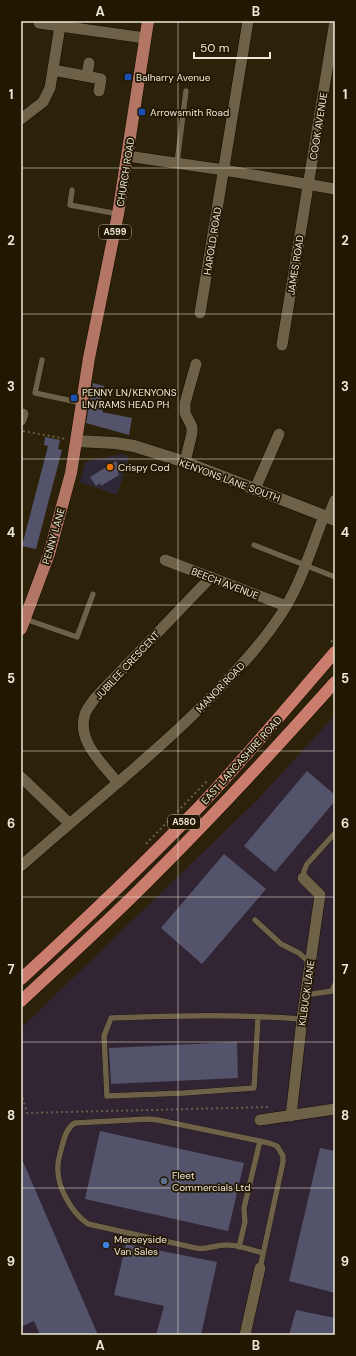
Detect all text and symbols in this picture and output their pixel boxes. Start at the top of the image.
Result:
text: A [95,3,105,20]
text: B [252,3,260,20]
scale bar [194,34,270,60]
text: 50 m [200,40,229,56]
place label: Balharry Avenue [136,71,211,84]
marker: Balharry Avenue [123,72,133,82]
text: 1 [9,86,13,103]
text: 1 [343,86,347,103]
street label: COOK AVENUE [307,91,330,161]
place label: Arrowsmith Road [150,106,229,119]
marker: Arrowsmith Road [137,107,147,117]
street label: CHURCH ROAD [114,136,137,208]
street label: HAROLD ROAD [201,206,224,276]
road number: A599 [99,225,131,239]
text: 2 [7,232,15,249]
text: 2 [341,232,349,249]
street label: JAMES ROAD [284,234,307,296]
text: 3 [7,378,15,395]
text: 3 [341,378,349,395]
place label: PENNY LN/KENYONS LN/RAMS HEAD PH [82,386,177,411]
marker: PENNY LN/KENYONS LN/RAMS HEAD PH [69,393,79,403]
street label: KENYONS LANE SOUTH [178,456,282,505]
place label: Crispy Cod [118,461,170,474]
marker: Crispy Cod [105,462,115,472]
street label: PENNY LANE [39,506,68,566]
text: 4 [7,524,15,541]
text: 4 [341,524,349,541]
street label: BEECH AVENUE [189,565,261,602]
street label: JUBILEE CRESCENT [92,628,163,702]
street label: MANOR ROAD [193,659,248,715]
text: 5 [7,670,15,687]
text: 5 [341,670,349,687]
street label: EAST LANCASHIRE ROAD [198,713,285,807]
text: 6 [7,815,15,832]
road number: A580 [168,815,200,829]
text: 6 [341,815,349,832]
street label: KILBUCK LANE [295,959,318,1027]
text: 7 [8,961,15,978]
text: 7 [342,961,349,978]
text: 8 [7,1107,15,1124]
text: 8 [341,1107,349,1124]
place label: Fleet Commercials Ltd [172,1169,250,1194]
marker: Fleet Commercials Ltd [159,1176,169,1186]
place label: Merseyside Van Sales [114,1233,167,1258]
marker: Merseyside Van Sales [101,1240,111,1250]
text: 9 [7,1253,15,1270]
text: 9 [341,1253,349,1270]
text: A [95,1337,105,1354]
text: B [252,1337,260,1354]

